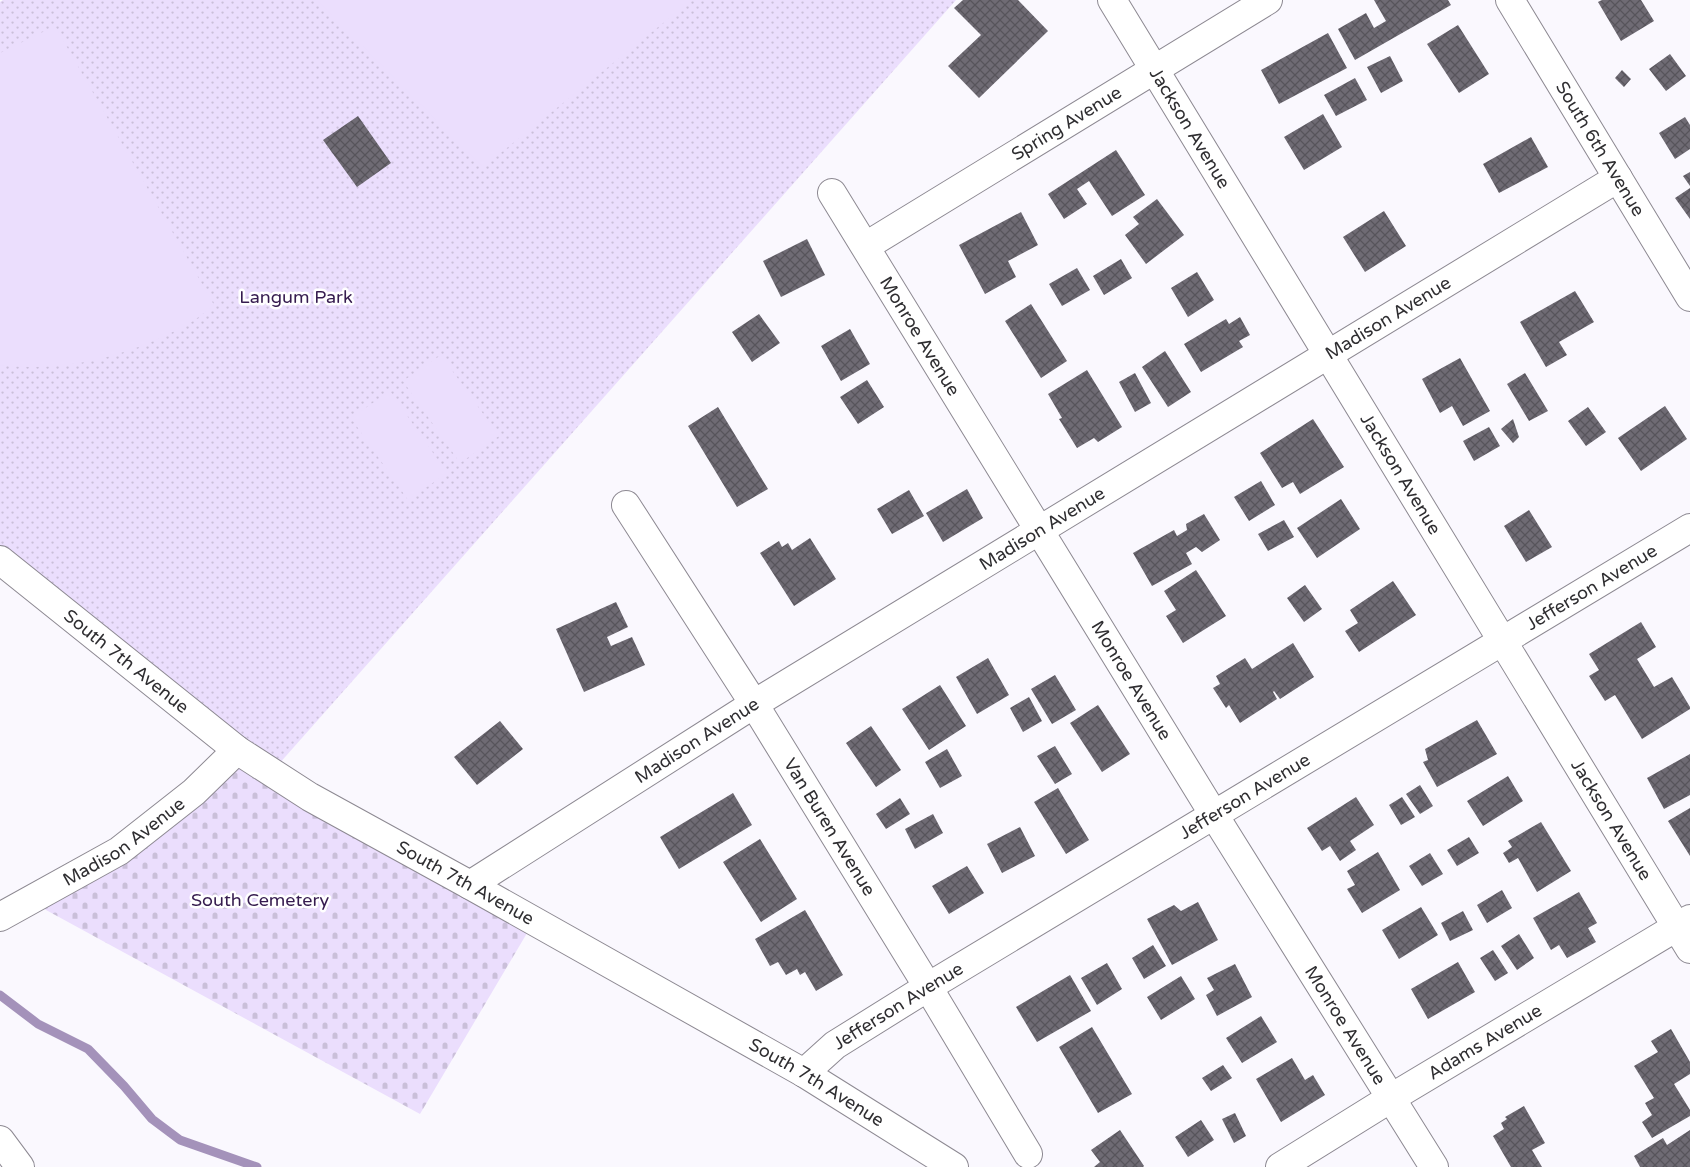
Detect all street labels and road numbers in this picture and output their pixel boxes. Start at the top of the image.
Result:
street label: Jackson Avenue [1145,64,1235,193]
street label: South 6th Avenue [1551,77,1649,220]
street label: Spring Avenue [1007,81,1126,165]
street label: Madison Avenue [1321,271,1455,365]
street label: Monroe Avenue [875,272,965,400]
street label: Jackson Avenue [1356,410,1446,538]
street label: Madison Avenue [975,482,1109,575]
street label: Jefferson Avenue [1522,539,1661,635]
street label: South 7th Avenue [59,605,193,718]
street label: Monroe Avenue [1086,617,1176,744]
street label: Madison Avenue [631,693,763,788]
street label: Jefferson Avenue [1175,748,1314,844]
street label: Van Buren Avenue [779,754,880,900]
street label: Jackson Avenue [1566,755,1657,884]
street label: Madison Avenue [59,793,189,891]
street label: South 7th Avenue [393,836,538,930]
street label: Jefferson Avenue [829,957,967,1054]
street label: Monroe Avenue [1300,962,1391,1089]
street label: Adams Avenue [1424,999,1546,1084]
street label: South 7th Avenue [745,1033,888,1131]

